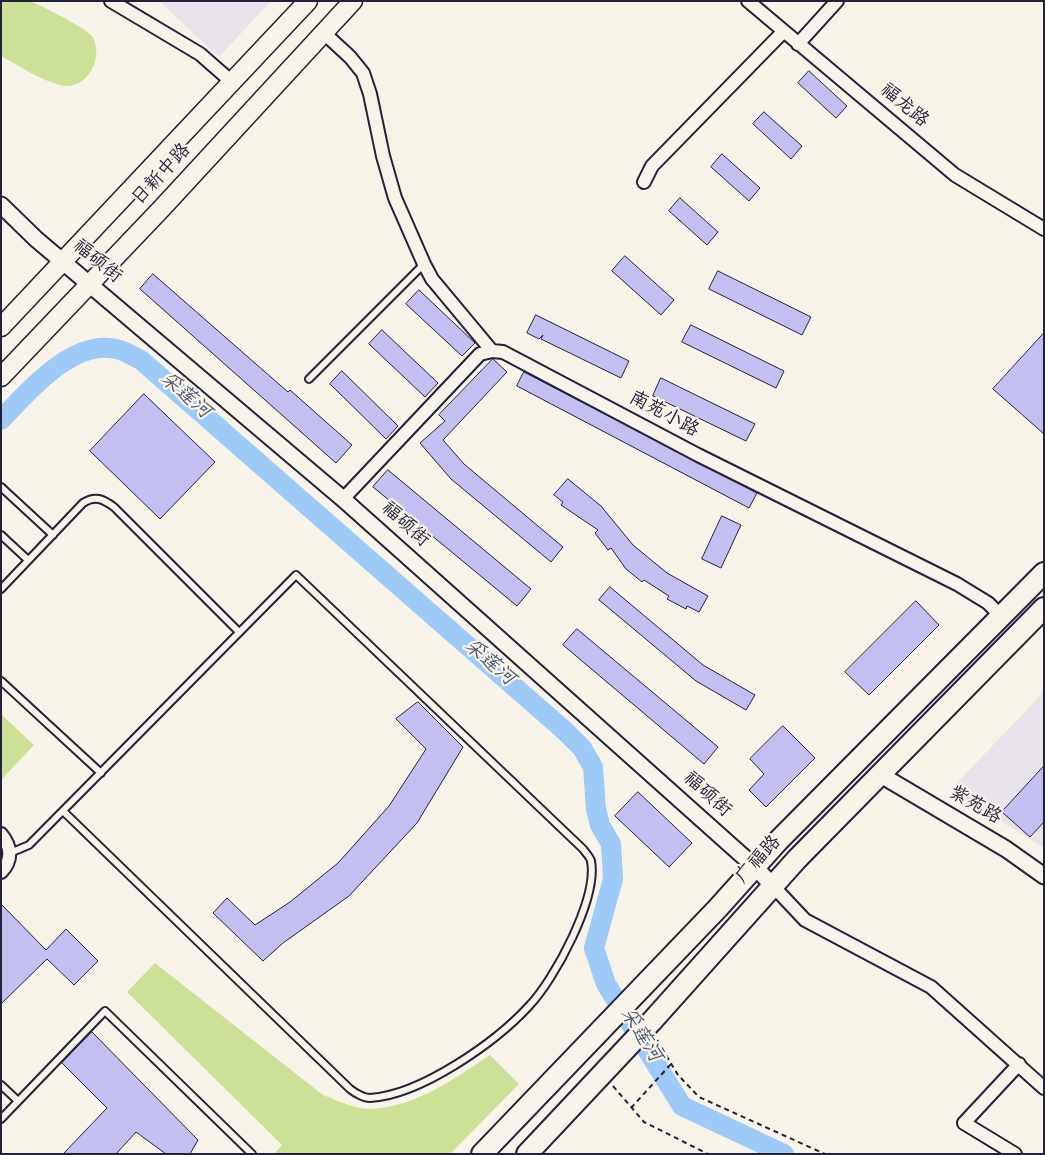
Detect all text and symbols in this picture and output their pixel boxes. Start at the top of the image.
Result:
street label: 福龙路 [874,80,932,134]
street label: 日新中路 [129,140,197,212]
street label: 福硕街 [67,236,125,290]
water label: 采莲河 [153,368,215,426]
street label: 南苑小路 [624,388,702,444]
street label: 福硕街 [375,498,433,554]
water label: 采莲河 [457,635,519,693]
street label: 福硕街 [677,768,735,824]
street label: 紫苑路 [944,783,1004,831]
street label: 广福路 [732,832,788,890]
water label: 采莲河 [613,1004,665,1068]

